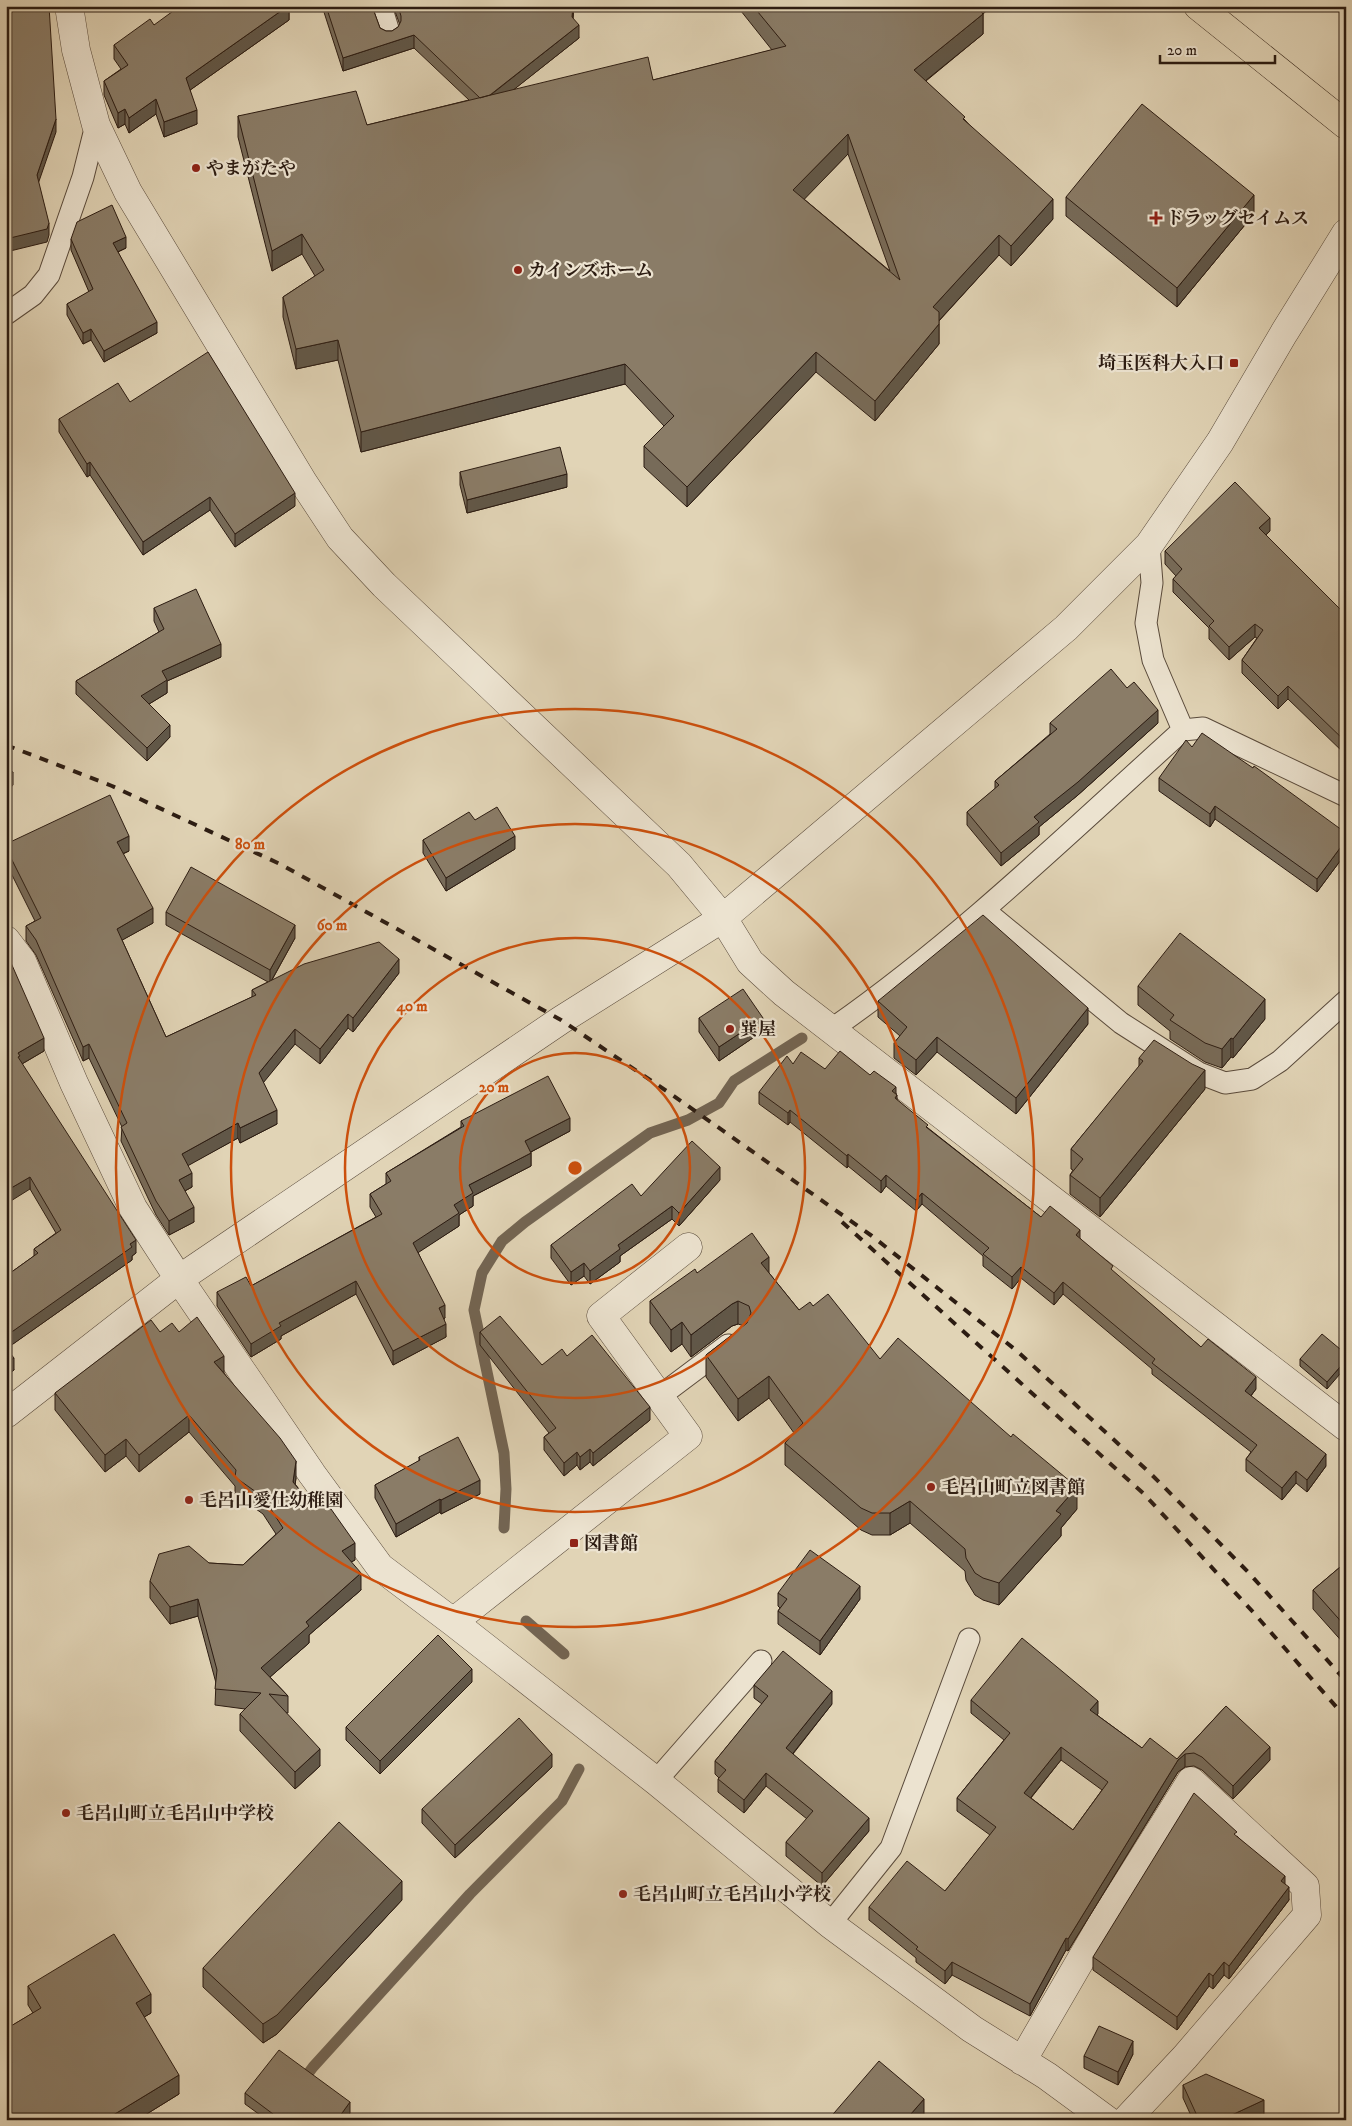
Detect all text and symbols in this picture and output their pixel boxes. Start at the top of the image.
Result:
scale bar [1160,32,1274,64]
text: 20 m [1167,41,1197,60]
place label: やまがたや [206,158,296,180]
marker: やまがたや [190,162,202,174]
place label: ドラッグセイムス [1166,208,1309,230]
marker: ドラッグセイムス [1150,212,1162,224]
place label: カインズホーム [528,260,653,282]
marker: カインズホーム [512,264,524,276]
place label: 埼玉医科大入口 [1098,353,1224,375]
marker: 埼玉医科大入口 [1228,357,1240,369]
text: 80 m [235,835,266,854]
text: 60 m [317,916,348,935]
text: 40 m [395,997,428,1016]
place label: 巽屋 [740,1019,776,1041]
marker: 巽屋 [724,1023,736,1035]
text: 20 m [479,1078,510,1097]
centre of rings [566,1159,584,1177]
place label: 毛呂山町立図書館 [941,1477,1085,1499]
marker: 毛呂山町立図書館 [925,1481,937,1493]
place label: 毛呂山愛仕幼稚園 [199,1490,343,1512]
marker: 毛呂山愛仕幼稚園 [183,1494,195,1506]
place label: 図書館 [584,1533,638,1555]
marker: 図書館 [568,1537,580,1549]
place label: 毛呂山町立毛呂山中学校 [76,1803,274,1825]
marker: 毛呂山町立毛呂山中学校 [60,1807,72,1819]
place label: 毛呂山町立毛呂山小学校 [633,1884,831,1906]
marker: 毛呂山町立毛呂山小学校 [617,1888,629,1900]

